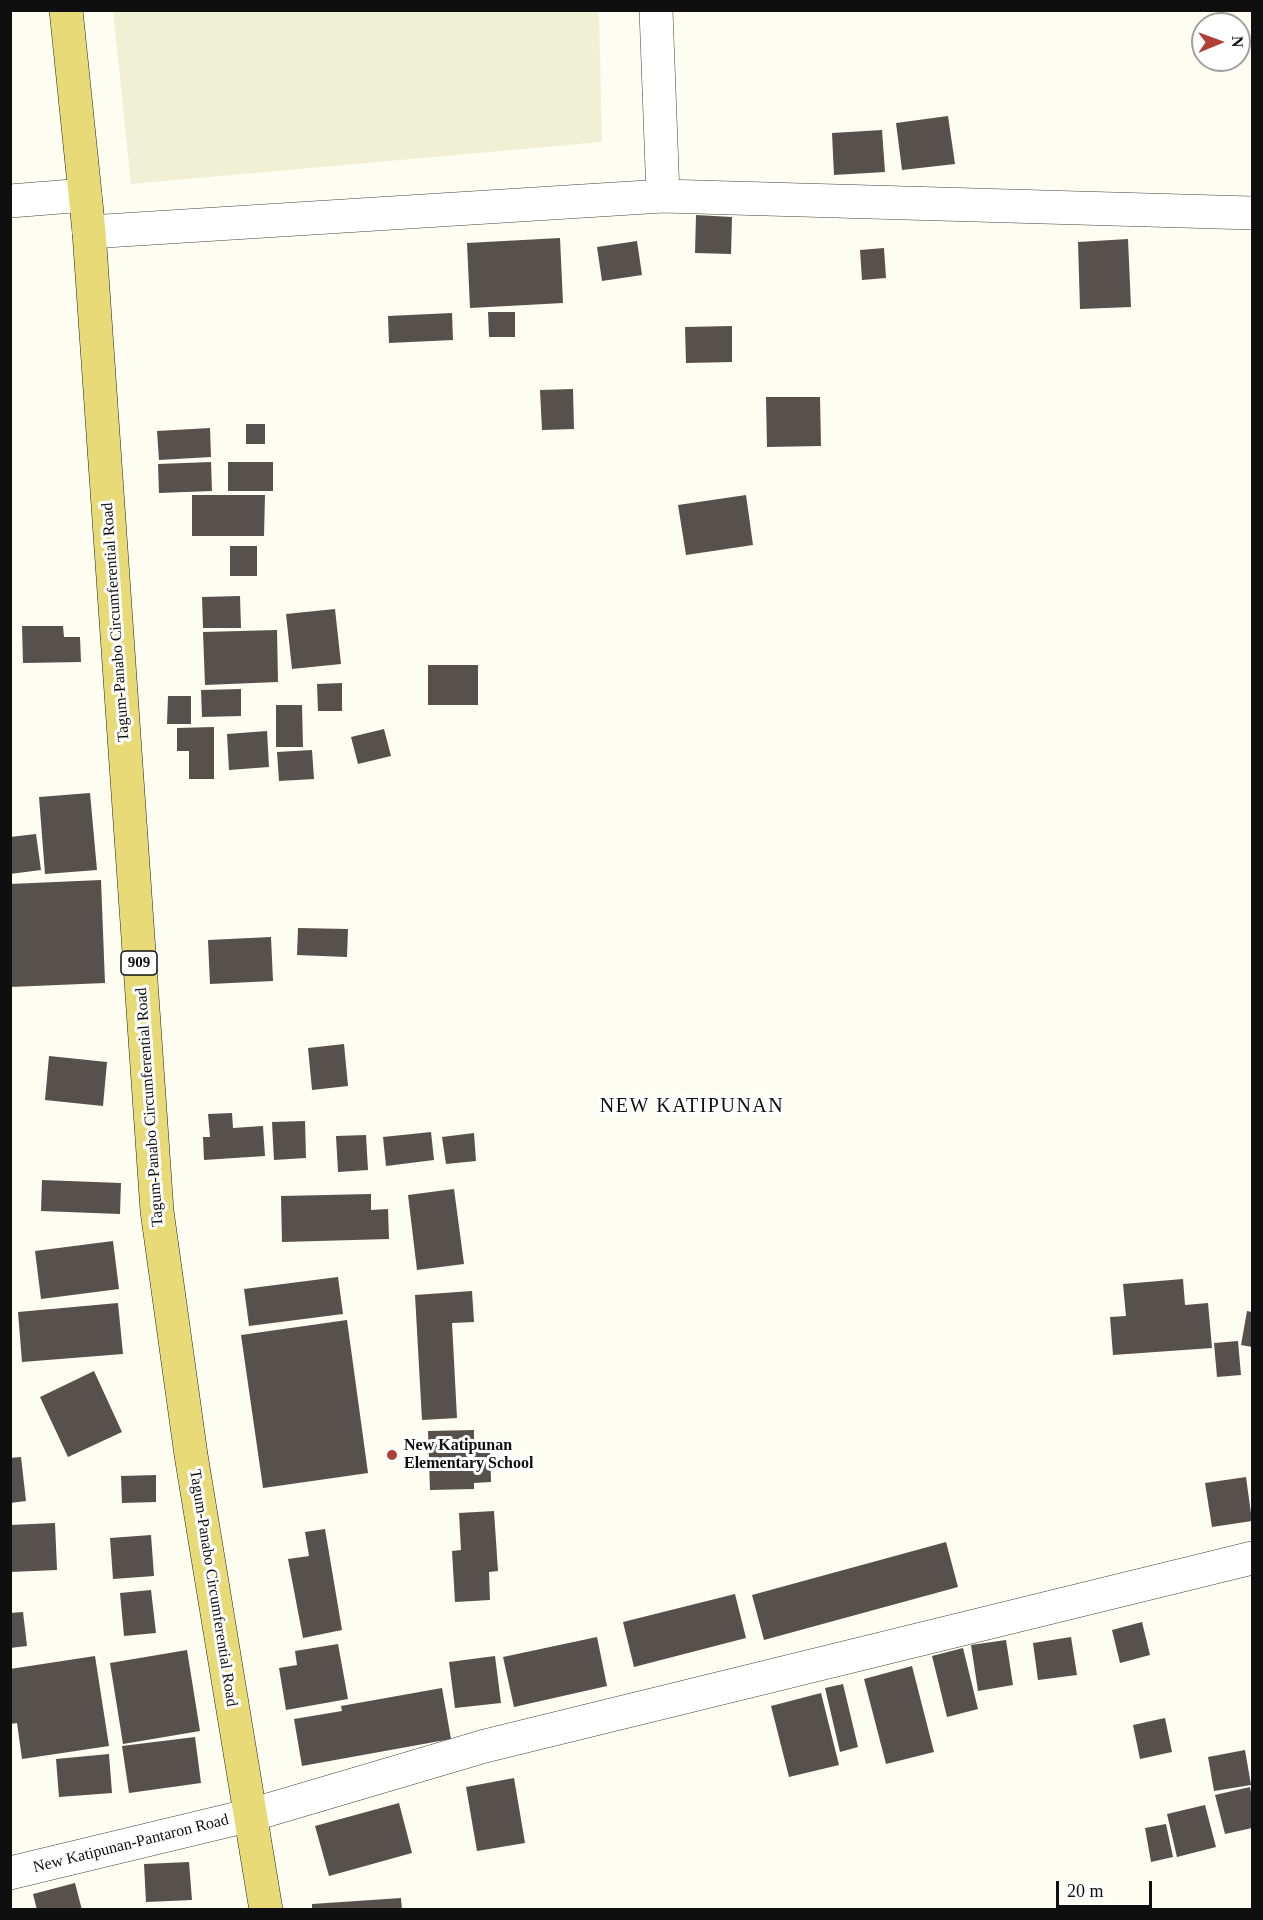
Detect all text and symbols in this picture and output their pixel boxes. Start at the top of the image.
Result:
north arrow [1191,12,1251,72]
text: N [1229,36,1246,48]
street label: Tagum-Panabo Circumferential Road [98,502,134,742]
road number: 909 [121,951,157,975]
street label: Tagum-Panabo Circumferential Road [132,987,168,1227]
district label: NEW KATIPUNAN [600,1095,784,1119]
place label: New Katipunan Elementary School [404,1436,533,1474]
marker: New Katipunan Elementary School [385,1448,399,1462]
street label: Tagum-Panabo Circumferential Road [185,1468,241,1708]
street label: New Katipunan-Pantaron Road [31,1810,231,1878]
scale bar [1059,1869,1155,1907]
text: 20 m [1067,1881,1104,1901]

